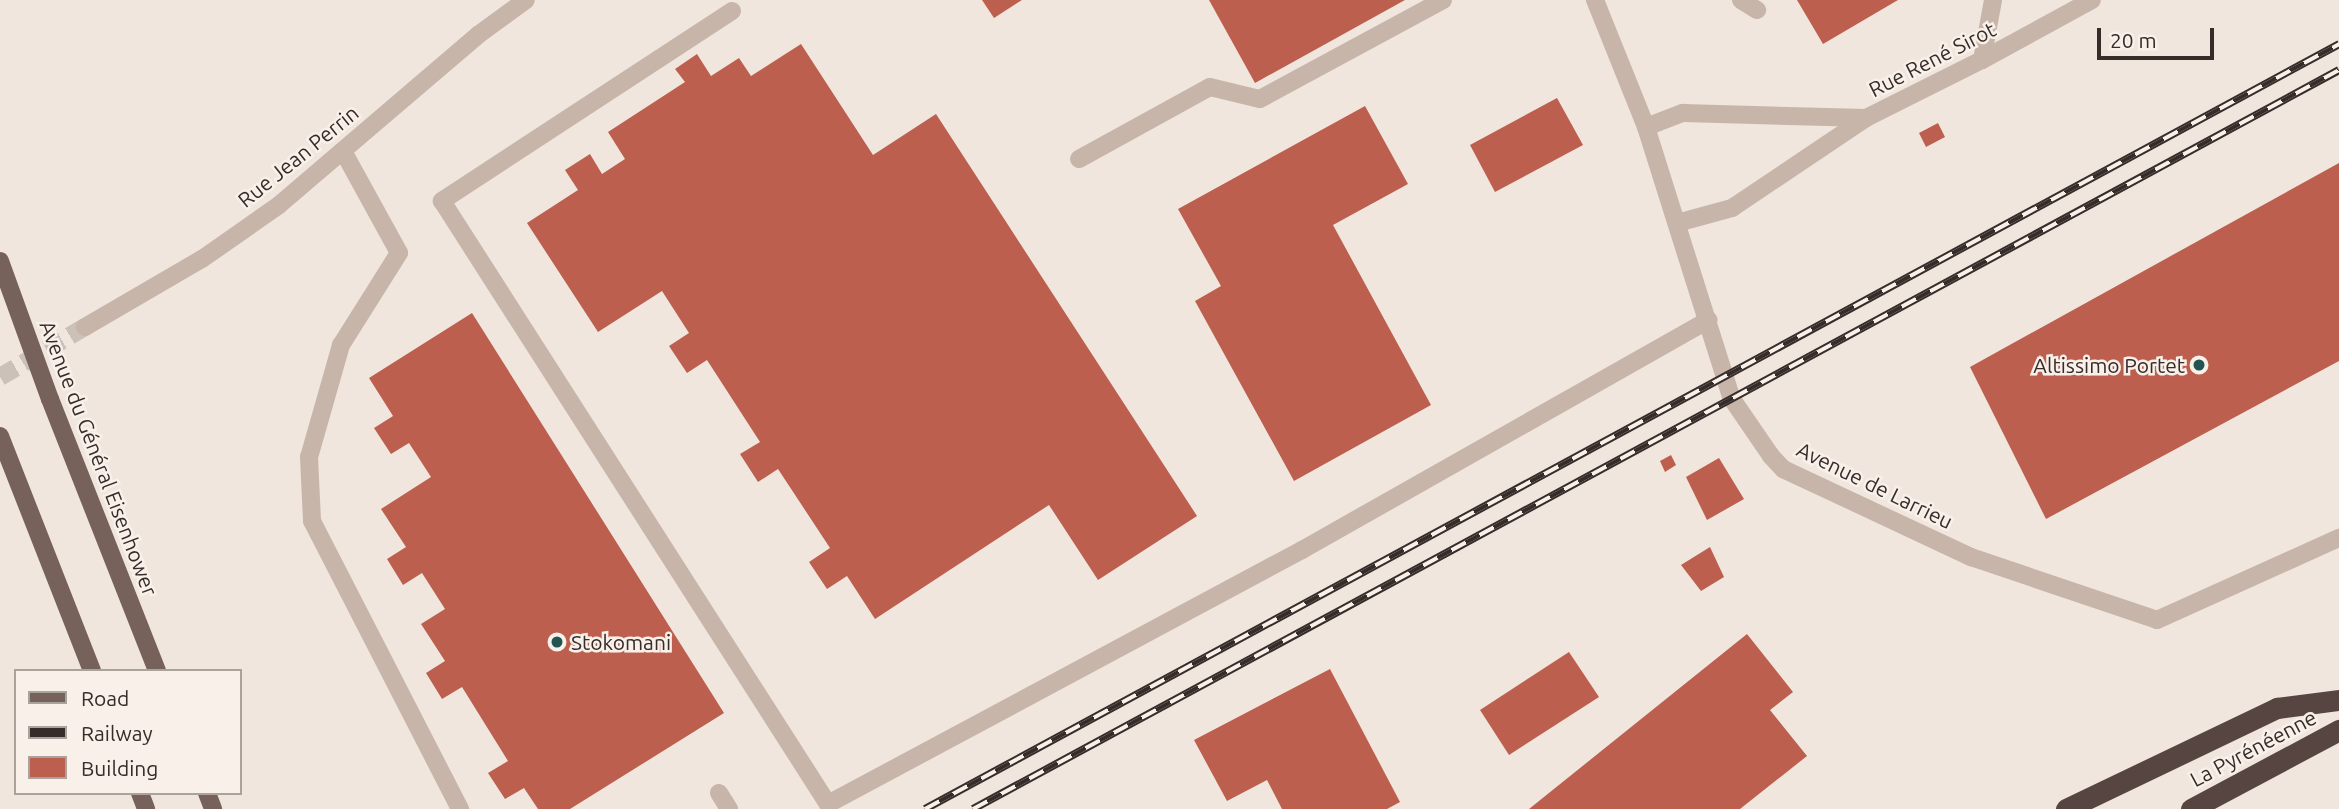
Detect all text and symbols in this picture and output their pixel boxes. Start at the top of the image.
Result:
scale bar [2101,14,2218,58]
street label: Rue René Sirot [1864,16,2000,102]
text: 20 m [2110,28,2157,52]
street label: Rue Jean Perrin [233,100,363,212]
street label: Avenue du Général Eisenhower [35,317,163,599]
place label: Altissimo Portet [2033,352,2185,378]
marker: Altissimo Portet [2191,357,2207,373]
street label: Avenue de Larrieu [1793,436,1957,534]
place label: Stokomani [571,629,671,655]
marker: Stokomani [549,634,565,650]
legend [14,669,242,795]
text: Road [81,686,129,710]
street label: La Pyrénéenne [2185,704,2321,792]
text: Railway [81,721,153,745]
text: Building [81,756,158,780]

